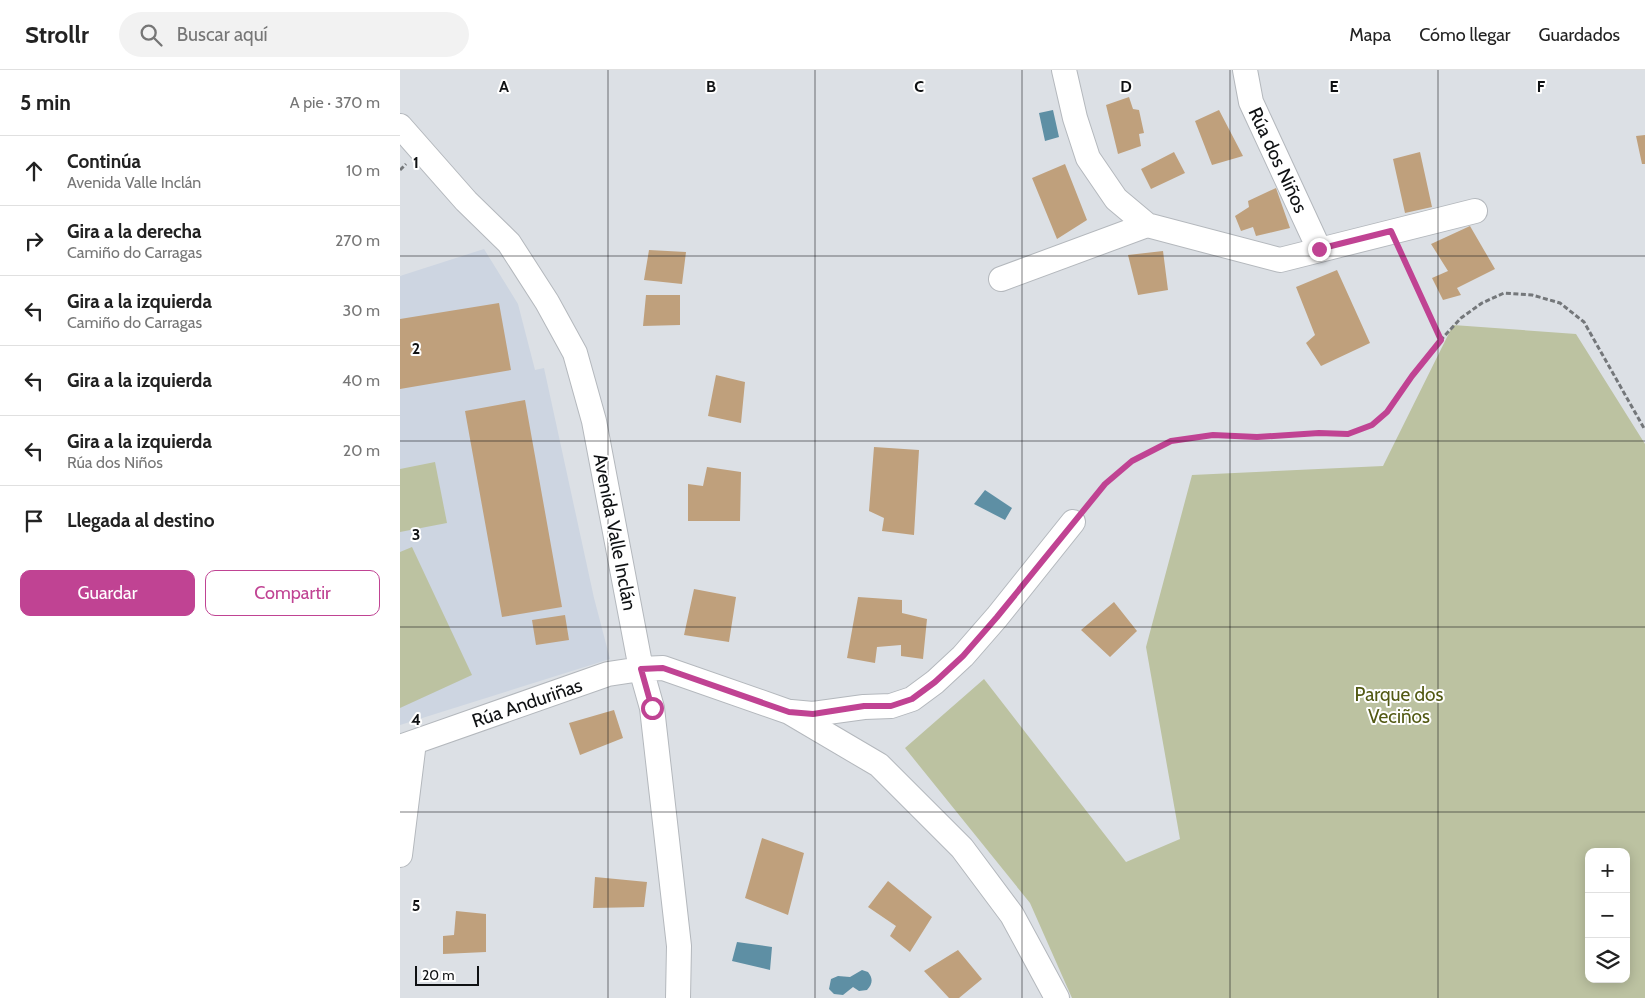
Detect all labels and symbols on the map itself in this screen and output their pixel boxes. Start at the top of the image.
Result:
text: A [499,77,509,96]
text: B [706,77,716,96]
text: C [914,77,924,96]
text: D [1120,77,1132,96]
text: E [1329,77,1339,96]
text: F [1537,77,1546,96]
street label: Rúa dos Niños [1244,104,1313,217]
text: 1 [413,153,419,172]
route end [1308,238,1331,261]
text: 2 [412,339,420,358]
street label: Avenida Valle Inclán [588,452,642,612]
text: 3 [412,525,420,544]
street label: Rúa Anduriñas [469,673,585,733]
park label: Parque dos Veciños [1355,683,1444,728]
route start [641,697,664,720]
text: 4 [411,710,421,729]
text: 5 [412,896,420,915]
scale bar [415,963,479,986]

